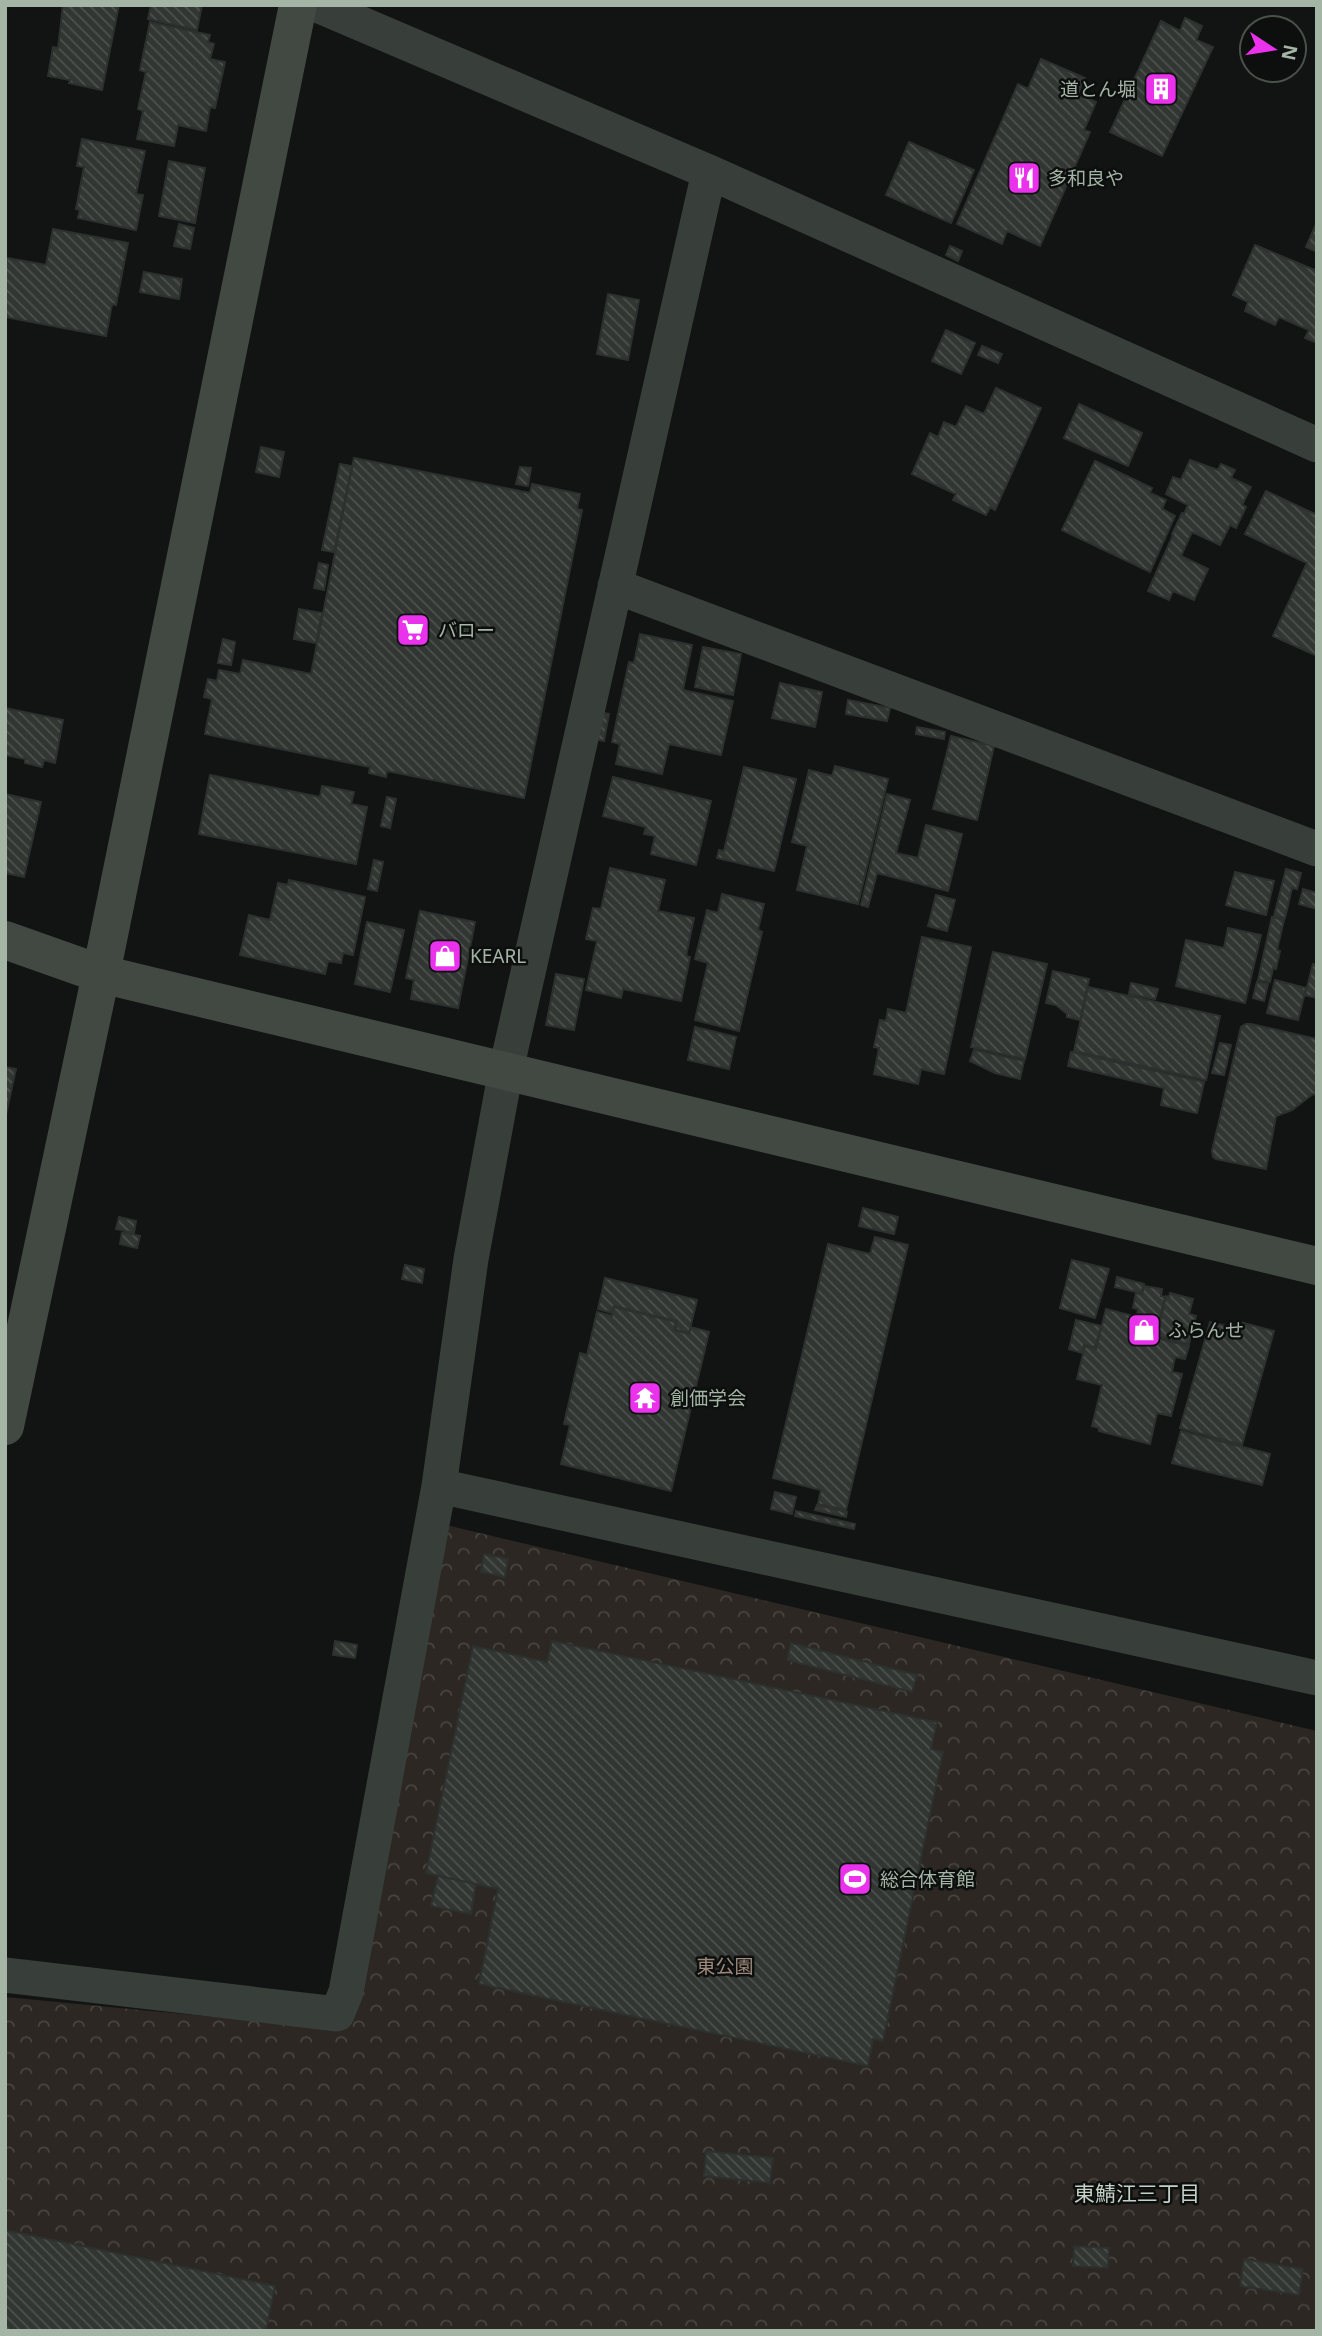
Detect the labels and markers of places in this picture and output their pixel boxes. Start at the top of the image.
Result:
building icon: 道とん堀 [1142,70,1180,108]
place label: 道とん堀 [1060,76,1136,102]
restaurant icon: 多和良や [1005,159,1043,197]
place label: 多和良や [1048,165,1124,191]
supermarket icon: バロー [394,611,432,649]
place label: バロー [438,617,495,643]
shop icon: KEARL [426,937,464,975]
place label: KEARL [470,943,526,969]
shop icon: ふらんせ [1125,1311,1163,1349]
place label: ふらんせ [1168,1317,1244,1343]
temple icon: 創価学会 [626,1379,664,1417]
place label: 創価学会 [670,1385,746,1411]
sports icon: 総合体育館 [836,1860,874,1898]
place label: 総合体育館 [880,1866,975,1892]

